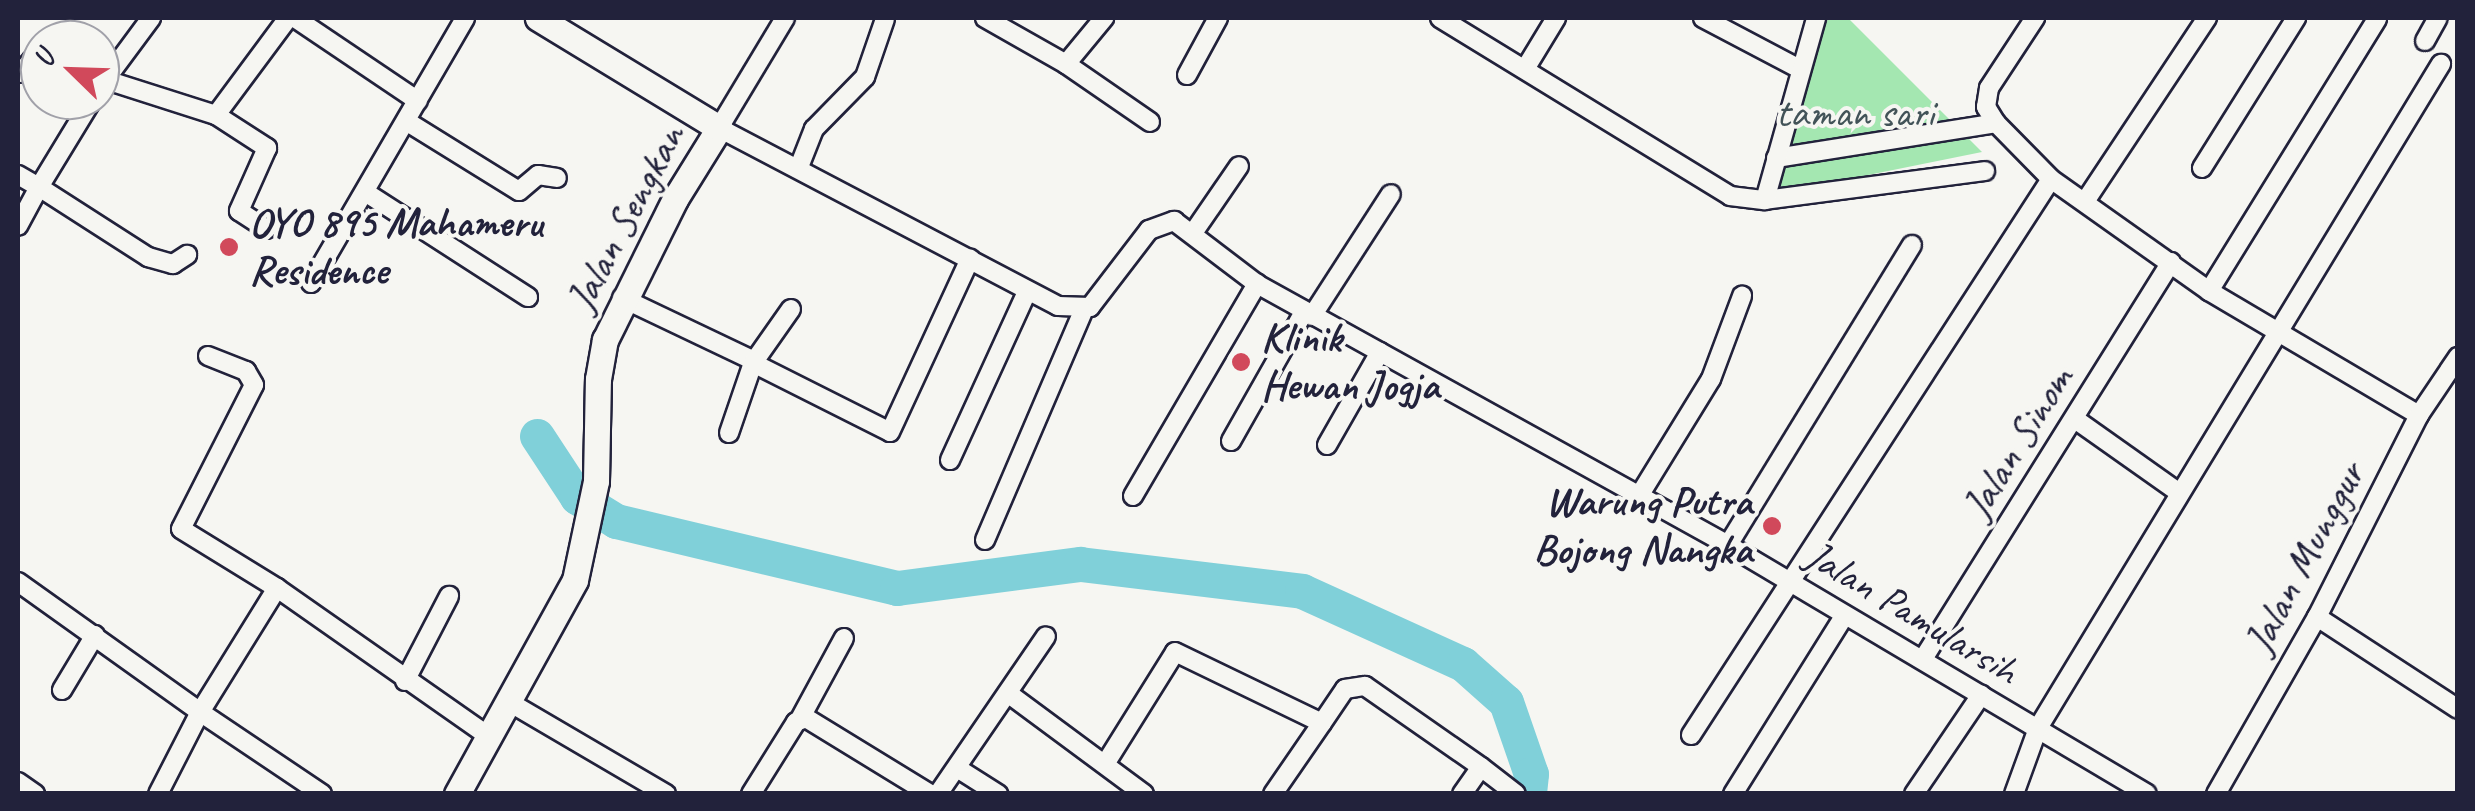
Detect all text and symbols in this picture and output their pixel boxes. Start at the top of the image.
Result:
north arrow [20,20,120,120]
text: U [25,46,63,72]
park label: taman sari [1775,88,1935,138]
street label: Jalan Sengkan [556,117,696,319]
place label: OYO 895 Mahameru Residence [249,198,542,296]
marker: OYO 895 Mahameru Residence [218,236,240,258]
place label: Klinik Hewan Jogja [1261,313,1437,412]
marker: Klinik Hewan Jogja [1230,351,1252,373]
street label: Jalan Sinom [1951,357,2085,529]
street label: Jalan Munggur [2234,454,2376,662]
place label: Warung Putra Bojong Nangka [1534,477,1752,576]
marker: Warung Putra Bojong Nangka [1761,515,1783,537]
street label: Jalan Pamularsih [1796,530,2028,696]

